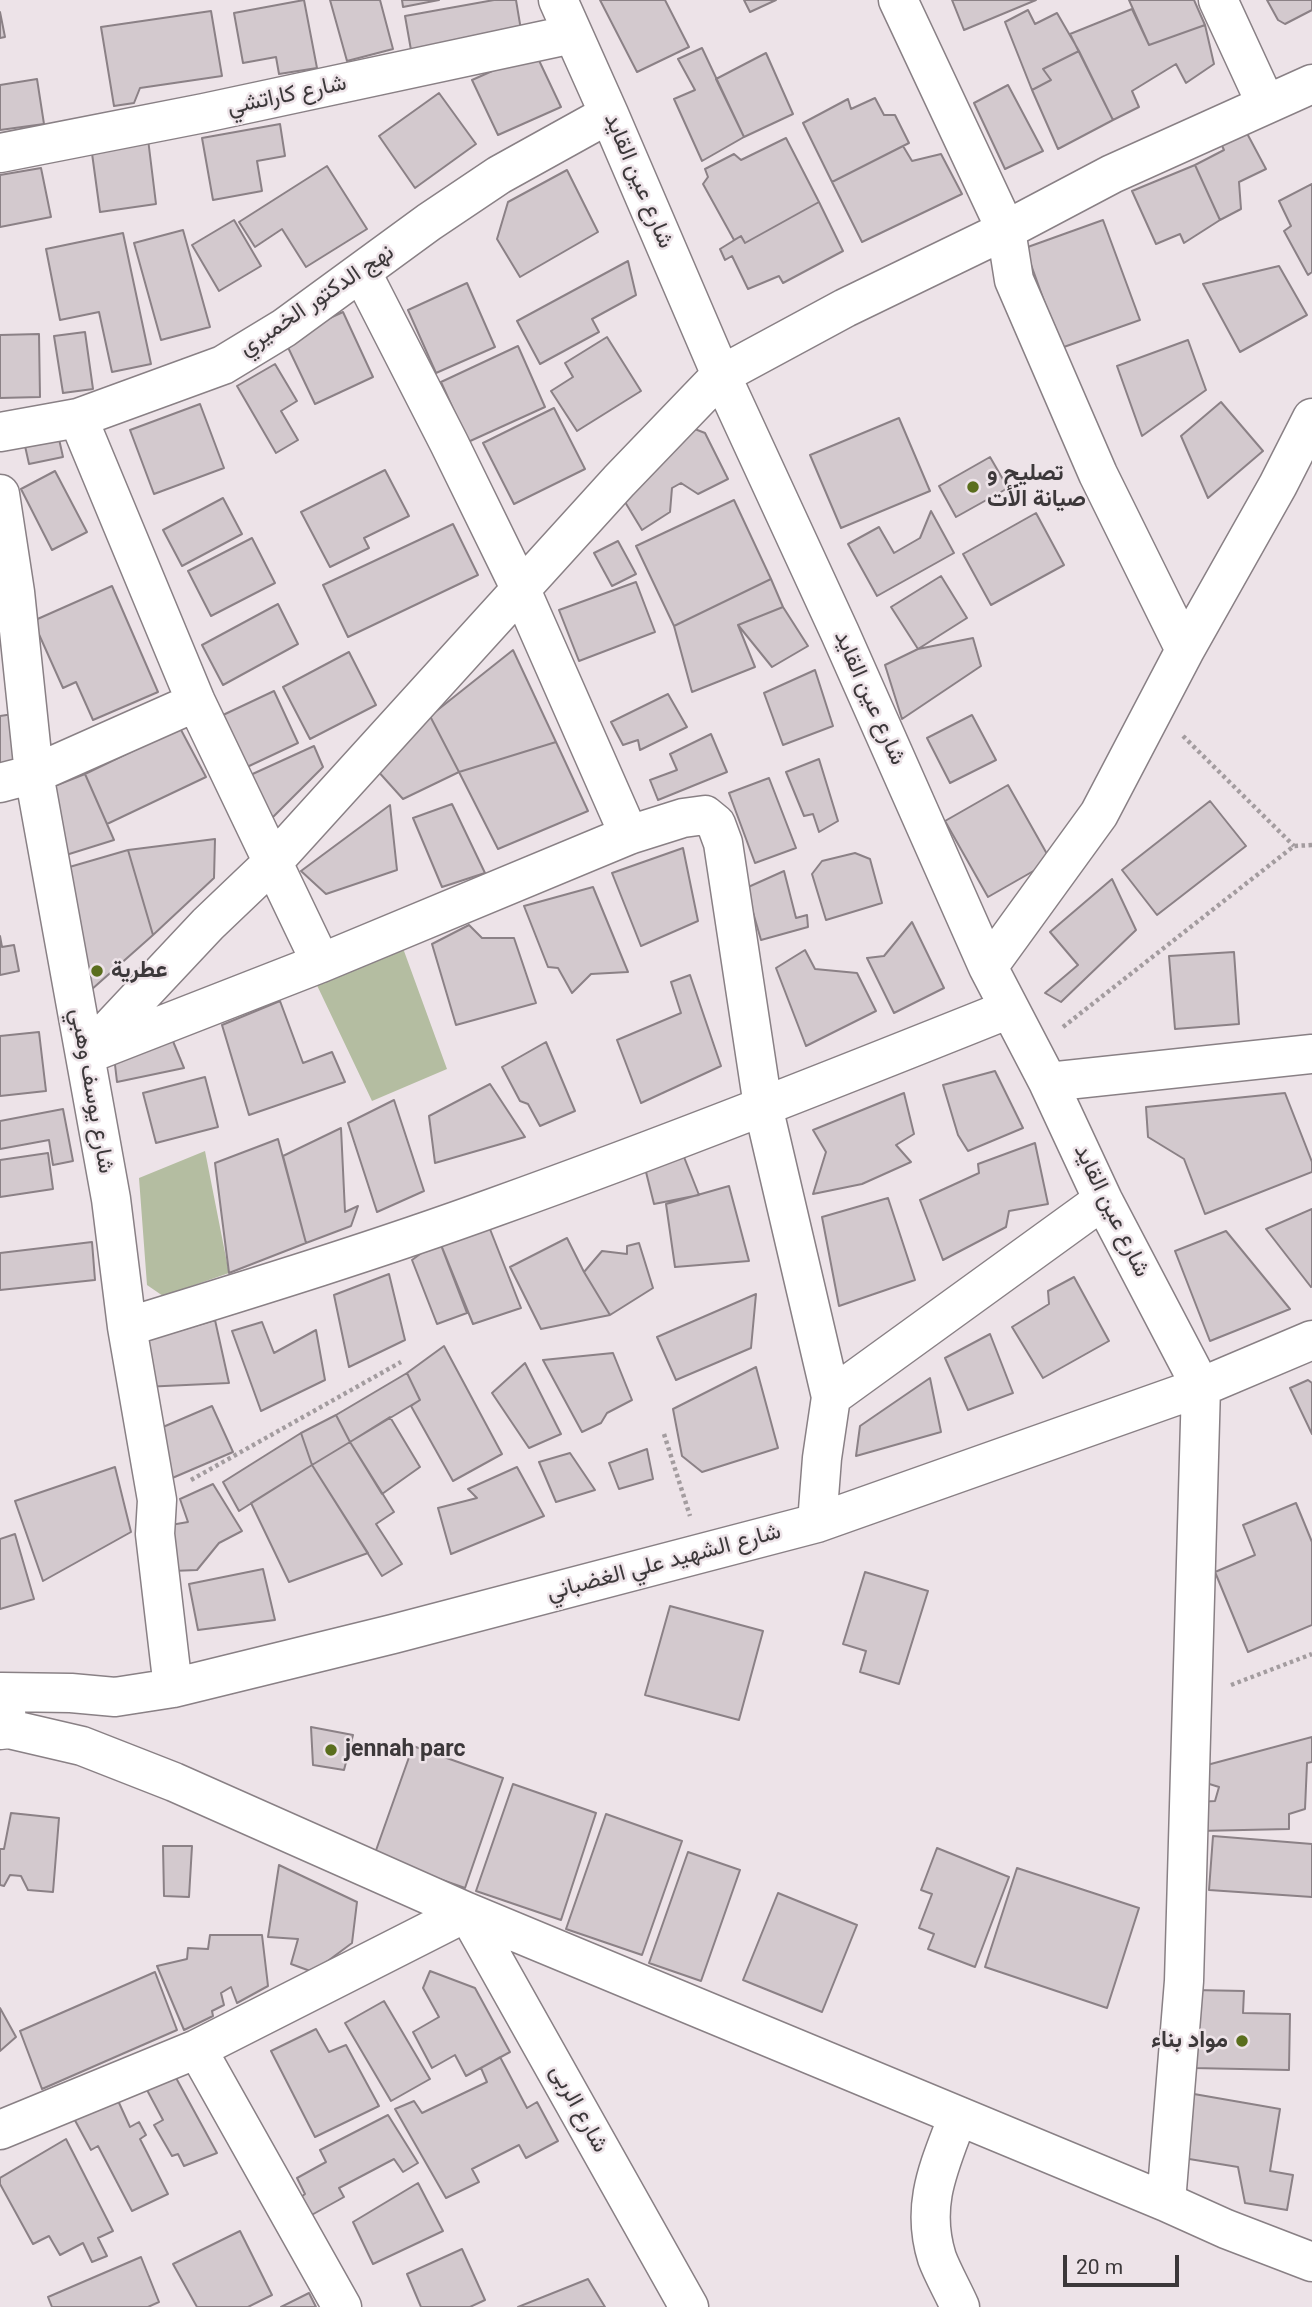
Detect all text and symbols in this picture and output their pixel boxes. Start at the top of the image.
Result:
street label: شارع كاراتشي [225,70,349,122]
street label: شارع عين القايد [597,109,679,253]
street label: نهج الدكتور الخميري [234,239,400,363]
place label: تصليح و صيانة الأت [987,460,1086,514]
marker: تصليح و صيانة الأت [965,479,981,495]
street label: شارع عين القايد [827,627,911,769]
place label: عطرية [111,957,167,985]
marker: عطرية [89,963,105,979]
street label: شارع يوسف وهبي [63,1006,119,1176]
street label: شارع عين القايد [1067,1140,1155,1282]
street label: شارع الشهيد علي الغضباني [544,1518,784,1608]
place label: jennah parc [345,1736,466,1764]
marker: jennah parc [323,1742,339,1758]
place label: مواد بناء [1151,2027,1228,2055]
marker: مواد بناء [1234,2033,1250,2049]
street label: شارع الربى [543,2060,613,2158]
scale bar [1067,2240,1182,2284]
text: 20 m [1076,2255,1123,2279]

